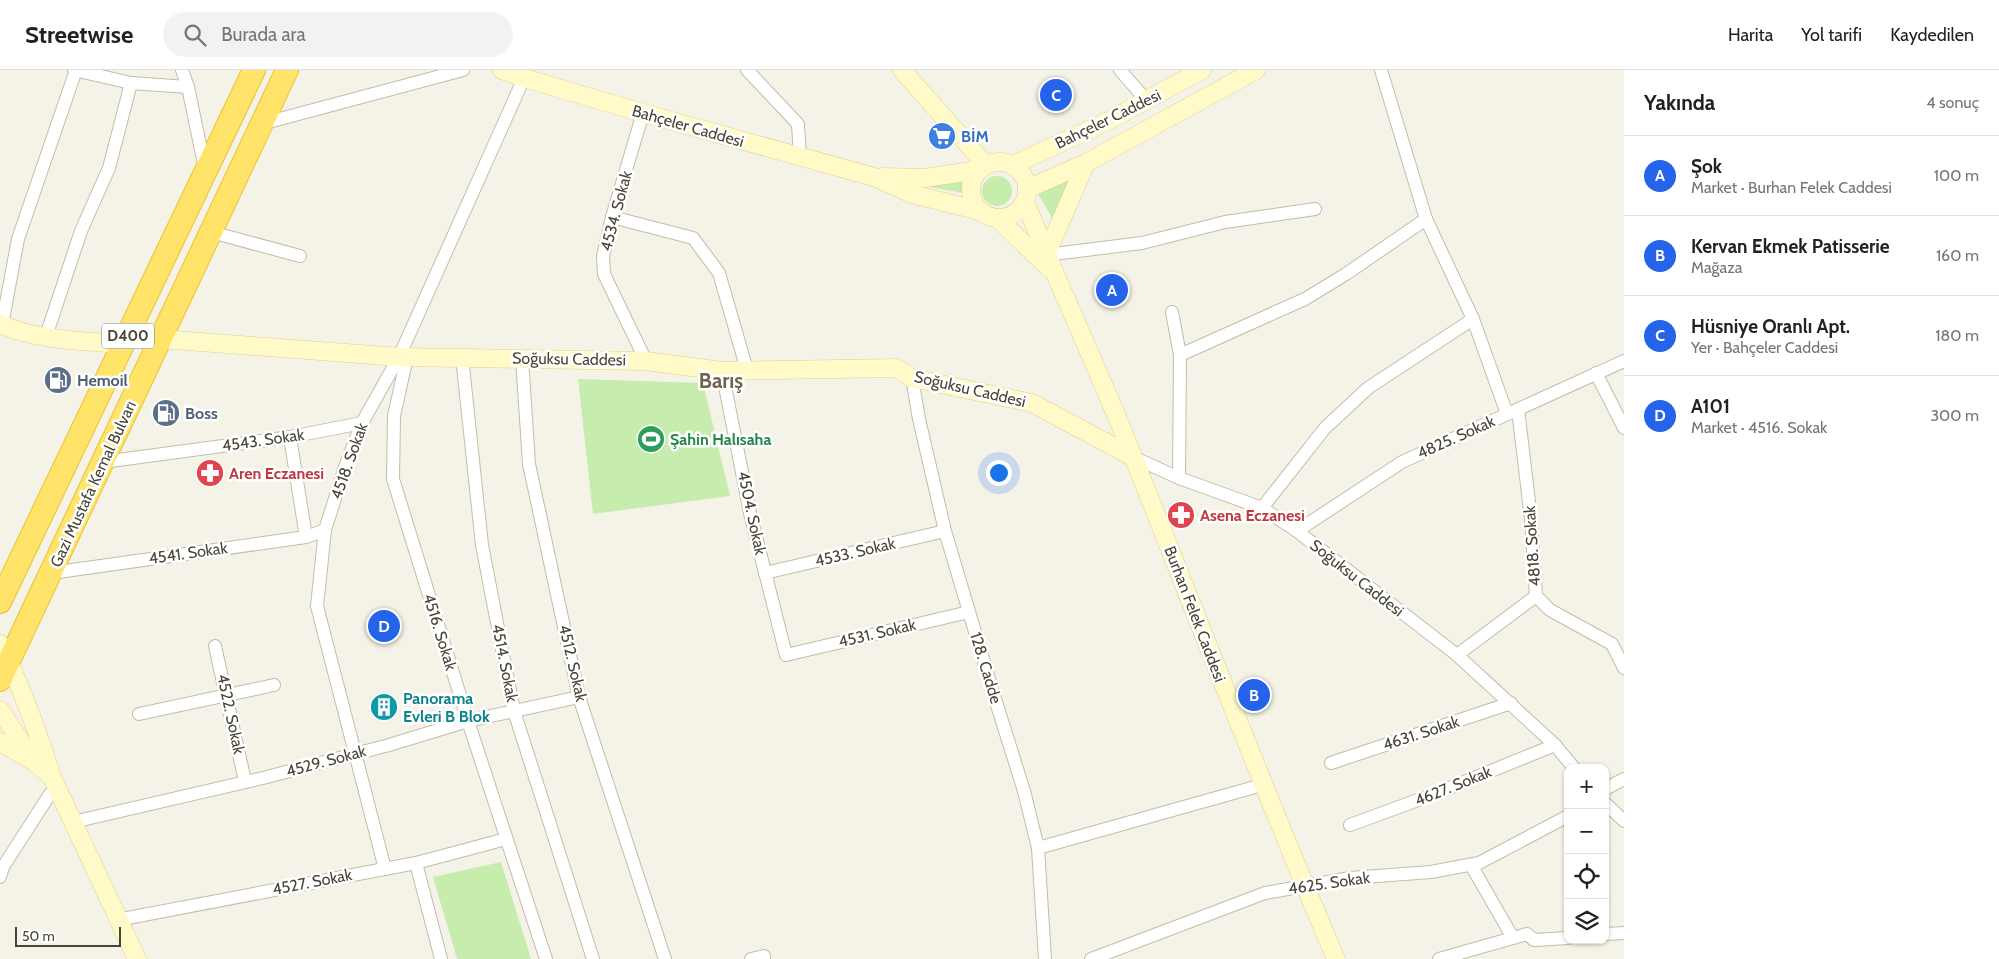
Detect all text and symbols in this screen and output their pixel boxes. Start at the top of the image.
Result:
search box [163,12,513,57]
text: Streetwise [25,20,133,49]
icon: search [181,21,209,49]
text: Burada ara [221,23,306,46]
text: Harita [1728,24,1773,46]
text: Yol tarifi [1801,24,1862,46]
text: Kaydedilen [1890,24,1974,46]
pin: C [1040,76,1072,114]
street label: Bahçeler Caddesi [1052,85,1164,153]
text: Yakında [1644,90,1715,115]
text: 4 sonuç [1926,93,1979,112]
street label: Bahçeler Caddesi [630,101,746,151]
supermarket icon: BİM [927,121,957,151]
place label: BİM [961,127,989,146]
text: Şok [1691,155,1722,178]
text: A [1655,166,1665,185]
text: 100 m [1934,166,1979,185]
street label: 4534. Sokak [596,168,636,253]
text: Market · Burhan Felek Caddesi [1691,178,1892,197]
text: Kervan Ekmek Patisserie [1691,235,1890,258]
text: B [1655,246,1665,265]
text: 160 m [1936,246,1979,265]
text: Mağaza [1691,258,1742,277]
pin: A [1096,271,1128,309]
text: Hüsniye Oranlı Apt. [1691,315,1850,338]
road number: D400 [102,324,154,348]
text: C [1655,326,1665,345]
text: 180 m [1935,326,1979,345]
text: Yer · Bahçeler Caddesi [1691,338,1838,357]
street label: Soğuksu Caddesi [512,349,626,369]
fuel station icon: Hemoil [43,365,73,395]
street label: Soğuksu Caddesi [912,367,1028,411]
district label: Barış [699,368,743,393]
place label: Hemoil [77,371,128,390]
text: A101 [1691,395,1730,418]
street label: Gazi Mustafa Kemal Bulvarı [46,398,140,570]
fuel station icon: Boss [151,398,181,428]
place label: Boss [185,404,218,423]
text: D [1654,406,1666,425]
text: 300 m [1930,406,1979,425]
street label: 4825. Sokak [1414,411,1499,463]
text: Market · 4516. Sokak [1691,418,1827,437]
street label: 4518. Sokak [326,419,372,502]
sports icon: Şahin Halısaha [636,424,666,454]
street label: 4543. Sokak [221,425,306,455]
place label: Şahin Halısaha [670,430,771,449]
pharmacy icon: Aren Eczanesi [195,458,225,488]
your location [986,460,1012,486]
place label: Aren Eczanesi [229,464,324,483]
street label: 4504. Sokak [734,469,770,557]
pharmacy icon: Asena Eczanesi [1166,500,1196,530]
street label: 4818. Sokak [1520,504,1544,587]
place label: Asena Eczanesi [1200,506,1305,525]
street label: 4533. Sokak [813,533,898,571]
street label: Soğuksu Caddesi [1306,535,1408,621]
street label: 4541. Sokak [147,538,229,568]
street label: Burhan Felek Caddesi [1160,543,1230,685]
street label: 4516. Sokak [419,591,461,673]
pin: D [368,607,400,645]
street label: 4531. Sokak [836,615,918,651]
street label: 4514. Sokak [488,622,522,704]
street label: 4512. Sokak [555,623,591,704]
street label: 128. Cadde [966,630,1006,706]
street label: 4522. Sokak [213,672,249,757]
pin: B [1238,676,1270,714]
place label: Panorama Evleri B Blok [403,689,490,726]
building icon: Panorama Evleri B Blok [369,692,399,722]
street label: 4631. Sokak [1380,711,1462,754]
street label: 4529. Sokak [284,741,369,781]
street label: 4627. Sokak [1412,762,1495,810]
map controls [1564,764,1609,944]
button: + [1564,764,1609,809]
button: − [1564,809,1609,854]
button: locate [1564,854,1609,899]
street label: 4527. Sokak [271,865,354,899]
street label: 4625. Sokak [1287,868,1372,898]
button: layers [1564,899,1609,944]
scale bar [15,924,121,947]
text: 50 m [22,927,55,945]

